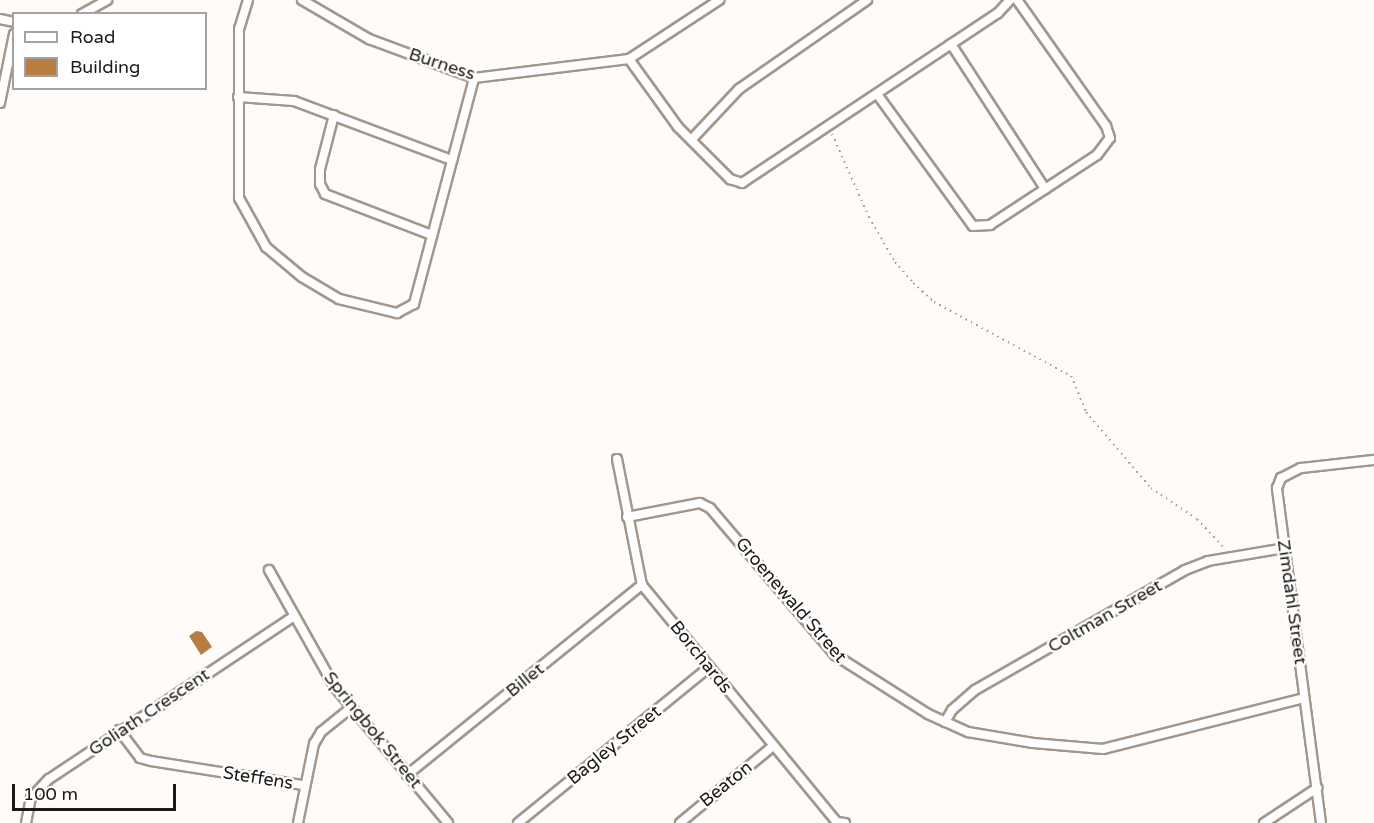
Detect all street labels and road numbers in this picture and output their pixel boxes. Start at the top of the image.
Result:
street label: Burness [406,43,478,85]
street label: Groenewald Street [731,533,851,667]
street label: Zimdahl Street [1273,538,1311,666]
street label: Coltman Street [1044,575,1166,657]
street label: Borchards [665,616,737,698]
street label: Billet [502,658,548,702]
street label: Goliath Crescent [84,664,214,760]
street label: Springbok Street [319,667,427,793]
street label: Bagley Street [563,701,665,789]
street label: Beaton [695,756,757,812]
street label: Steffens [221,762,295,794]

